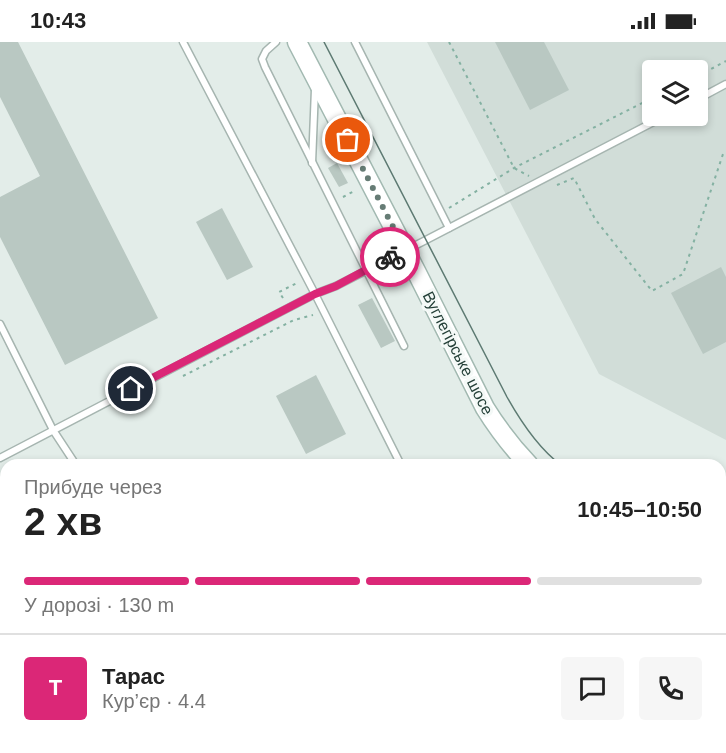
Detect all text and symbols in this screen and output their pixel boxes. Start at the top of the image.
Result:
text: 10:43 [30,8,86,33]
map controls [642,60,708,126]
button: layers [642,60,708,126]
pin [322,114,373,165]
icon: bag [331,123,364,156]
courier [360,227,420,287]
icon: bike [374,241,407,274]
street label: Вуглегірське шосе [420,289,496,418]
pin [105,363,156,414]
icon: home [114,372,147,405]
text: Прибуде через [24,476,162,498]
text: 10:45–10:50 [577,497,702,522]
text: 2 хв [24,500,102,543]
text: У дорозі · 130 m [24,594,174,616]
button: chat [561,657,624,720]
button: phone [639,657,702,720]
text: Тарас [102,664,165,689]
text: Т [49,675,62,700]
text: Кур’єр · 4.4 [102,690,206,712]

